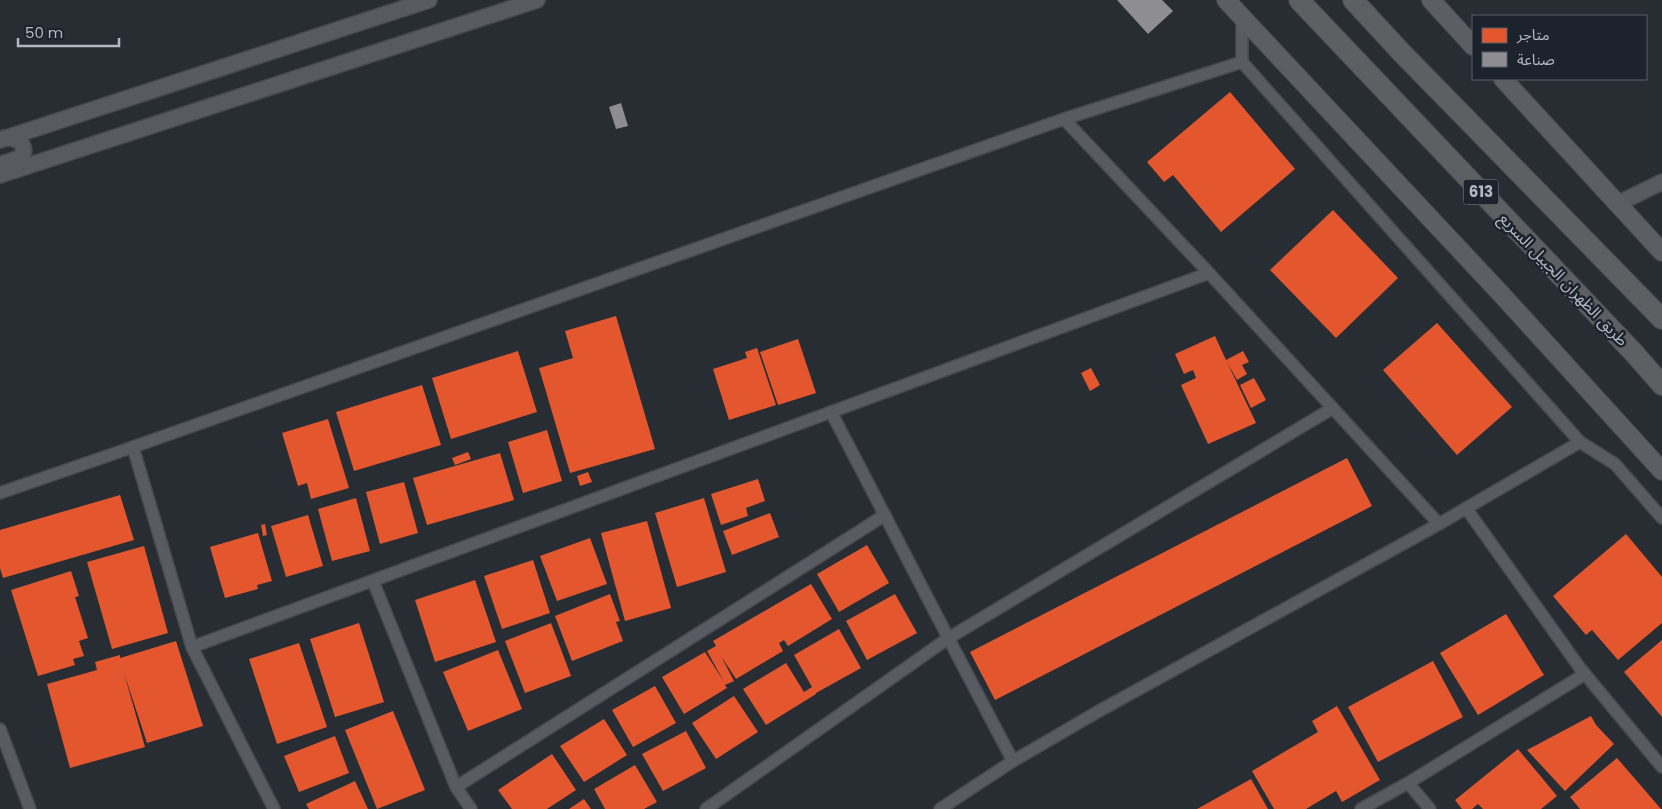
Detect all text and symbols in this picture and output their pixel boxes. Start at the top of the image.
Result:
scale bar [18,15,119,47]
legend [1472,15,1647,80]
text: 50 m [25,22,63,43]
text: متاجر [1516,24,1550,45]
text: صناعة [1517,49,1555,70]
road number: 613 [1464,180,1498,204]
street label: طريق الظهران الجبيل السريع [1493,208,1634,352]

